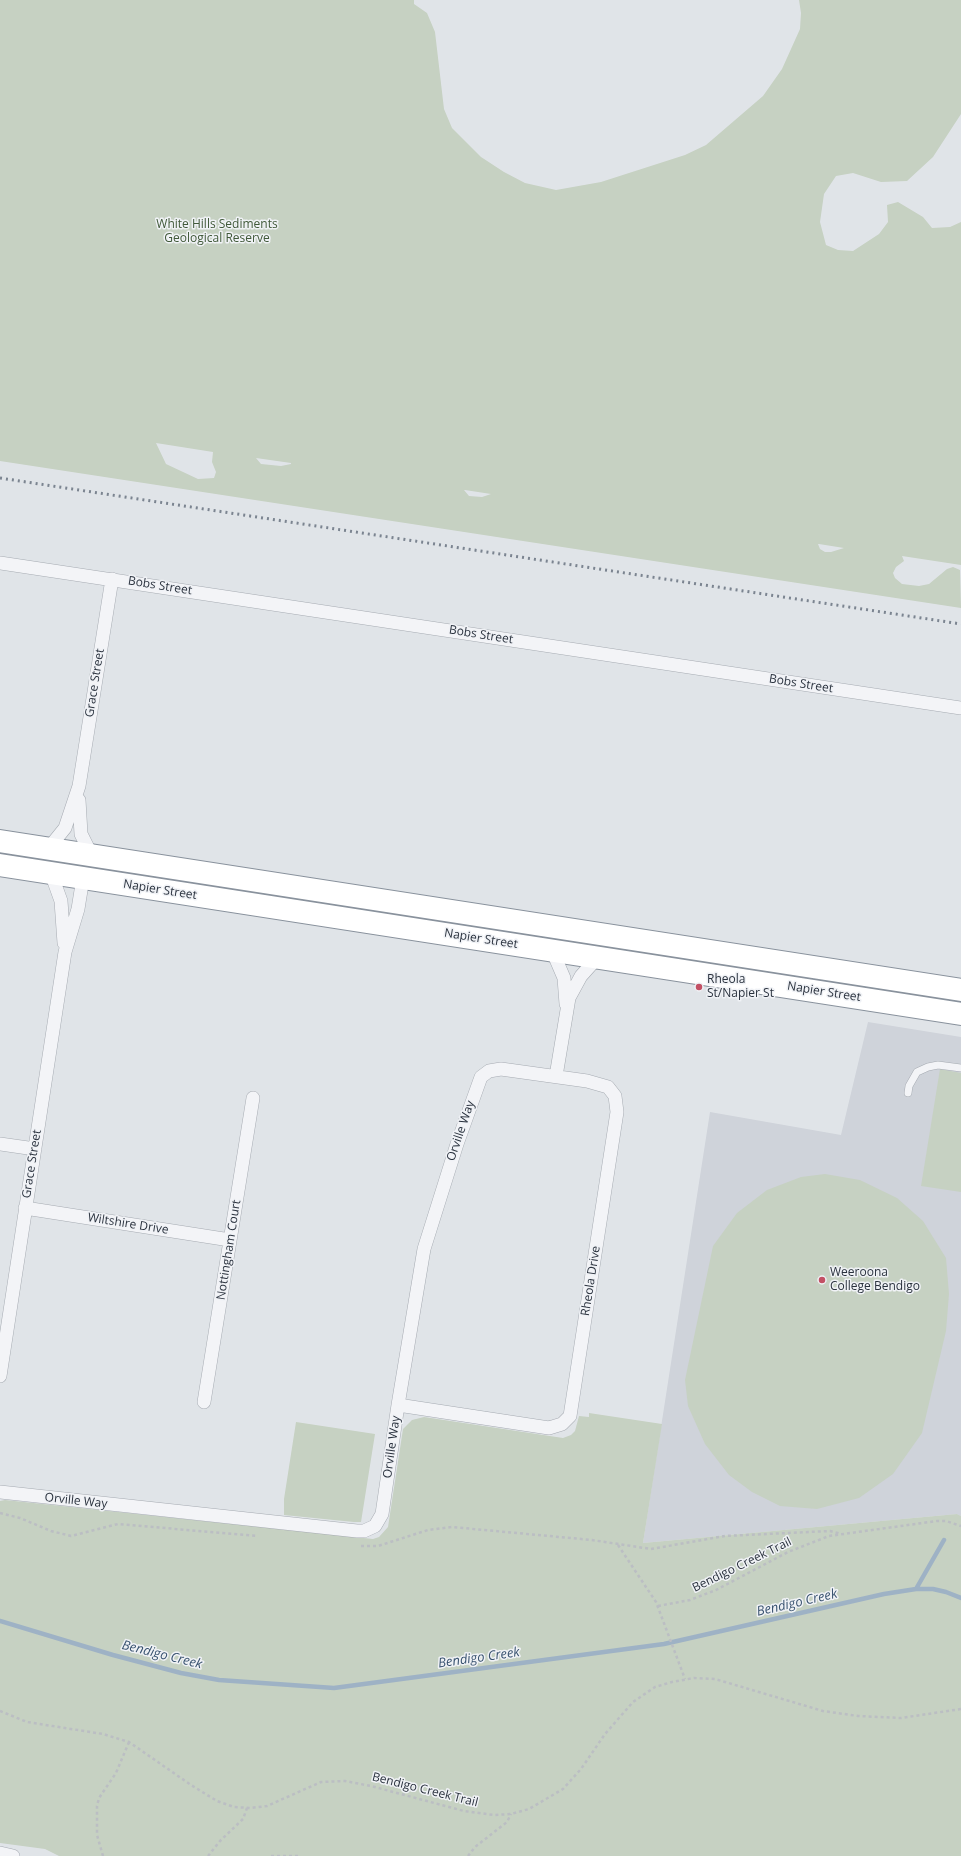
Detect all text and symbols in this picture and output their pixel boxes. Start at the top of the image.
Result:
park label: White Hills Sediments Geological Reserve [156,218,278,246]
street label: Bobs Street [127,574,193,598]
street label: Bobs Street [448,623,514,647]
street label: Grace Street [82,648,108,718]
street label: Bobs Street [768,672,834,696]
street label: Napier Street [122,877,198,903]
street label: Napier Street [443,926,519,952]
place label: Rheola St/Napier St [707,973,774,1001]
street label: Napier Street [786,979,862,1005]
marker: Rheola St/Napier St [694,982,704,992]
street label: Orville Way [444,1099,478,1163]
street label: Grace Street [19,1129,45,1199]
street label: Nottingham Court [214,1199,244,1301]
street label: Wiltshire Drive [87,1211,169,1237]
street label: Rheola Drive [578,1245,604,1317]
place label: Weeroona College Bendigo [830,1266,920,1294]
marker: Weeroona College Bendigo [817,1275,827,1285]
street label: Orville Way [380,1415,404,1479]
street label: Orville Way [44,1491,108,1511]
street label: Bendigo Creek Trail [690,1535,794,1595]
water label: Bendigo Creek [755,1586,839,1620]
water label: Bendigo Creek [120,1638,204,1672]
water label: Bendigo Creek [437,1645,521,1671]
street label: Bendigo Creek Trail [371,1770,479,1810]

